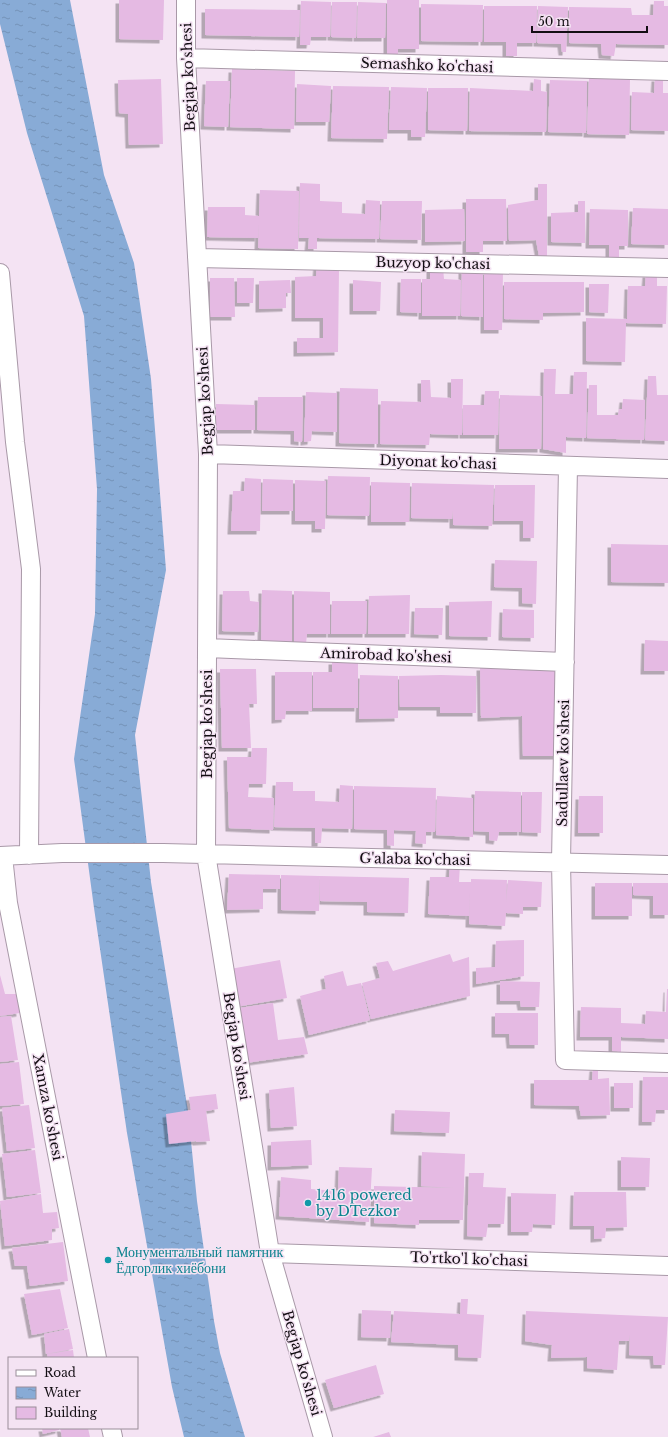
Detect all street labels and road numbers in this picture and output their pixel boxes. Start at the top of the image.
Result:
street label: Begjap ko'shesi [177,22,199,132]
street label: Semashko ko'chasi [360,54,494,76]
street label: Buzyop ko'chasi [375,253,491,273]
street label: Begjap ko'shesi [193,346,217,456]
street label: Diyonat ko'chasi [379,451,497,473]
street label: Amirobad ko'shesi [319,644,452,666]
street label: Begjap ko'shesi [198,669,216,779]
street label: Sadullaev ko'shesi [553,699,573,827]
street label: G'alaba ko'chasi [359,849,471,869]
street label: Begjap ko'shesi [220,991,254,1101]
street label: Xamza ko'shesi [29,1052,67,1162]
street label: To'rtko'l ko'chasi [410,1248,528,1270]
street label: Begjap ko'shesi [278,1308,326,1418]

